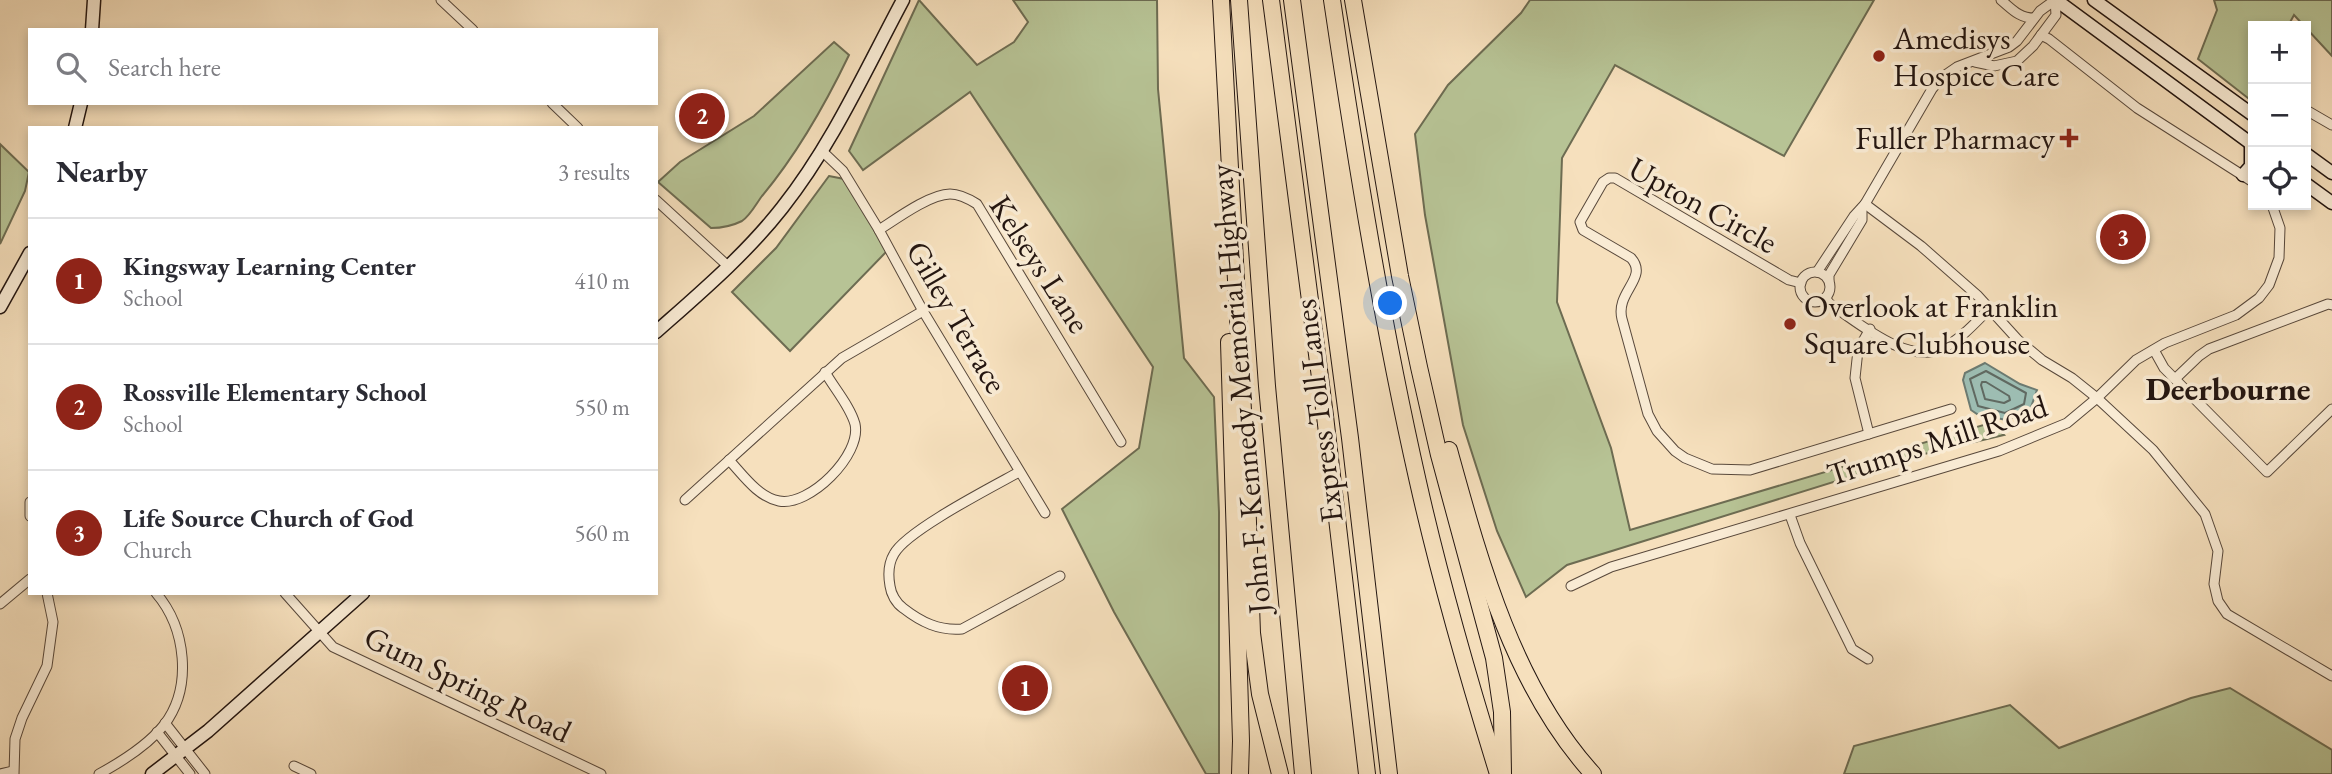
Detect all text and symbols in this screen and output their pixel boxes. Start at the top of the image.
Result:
place label: Amedisys Hospice Care [1892,17,2059,96]
map controls [2248,21,2311,210]
button: + [2248,21,2311,84]
search box [28,28,658,105]
icon: search [52,48,90,86]
marker: Amedisys Hospice Care [1871,48,1887,64]
text: Search here [108,50,221,84]
button: − [2248,84,2311,147]
pin: 2 [679,90,725,142]
place label: Fuller Pharmacy [1855,117,2056,159]
marker: Fuller Pharmacy [2061,130,2077,146]
street label: Upton Circle [1621,147,1785,263]
button: locate [2248,147,2311,210]
text: Nearby [56,152,148,191]
text: 3 results [558,157,630,187]
street label: John F. Kennedy Memorial Highway [1199,162,1281,618]
street label: Kelseys Lane [980,187,1100,341]
pin: 3 [2100,211,2146,263]
street label: Gilley Terrace [897,233,1017,401]
text: Kingsway Learning Center [123,249,416,283]
text: 1 [73,266,85,296]
text: 410 m [574,266,630,296]
text: School [123,283,183,313]
place label: Overlook at Franklin Square Clubhouse [1804,285,2059,364]
your location [1373,286,1407,320]
street label: Express Toll Lanes [1283,297,1353,525]
marker: Overlook at Franklin Square Clubhouse [1782,316,1798,332]
district label: Deerbourne [2145,367,2311,410]
text: Rossville Elementary School [123,375,427,409]
street label: Trumps Mill Road [1821,384,2053,495]
text: 2 [73,392,85,422]
text: 550 m [574,392,630,422]
text: School [123,409,183,439]
text: Life Source Church of God [123,501,414,535]
text: 3 [73,518,85,548]
text: 560 m [574,518,630,548]
text: Church [123,535,192,565]
street label: Gum Spring Road [357,616,579,753]
pin: 1 [1002,662,1048,714]

